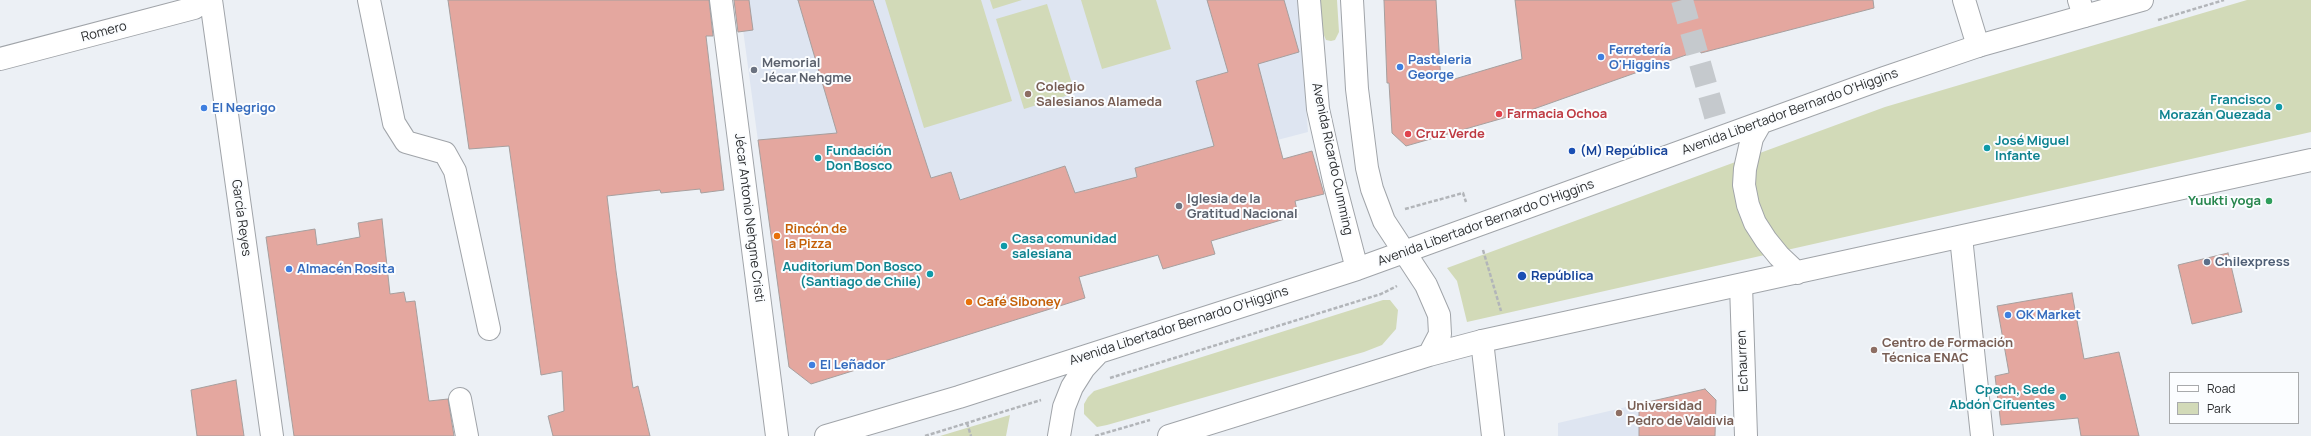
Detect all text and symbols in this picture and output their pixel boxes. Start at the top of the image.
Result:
street label: Romero [79,18,129,46]
place label: Ferretería O'Higgins [1609,42,1671,73]
place label: Pasteleria George [1408,52,1472,83]
marker: Ferretería O'Higgins [1596,52,1606,62]
place label: Memorial Jécar Nehgme [762,55,852,86]
marker: Pasteleria George [1395,62,1405,72]
marker: Memorial Jécar Nehgme [749,65,759,75]
street label: Avenida Libertador Bernardo O'Higgins [1680,65,1900,159]
place label: Colegio Salesianos Alameda [1036,79,1162,110]
street label: Avenida Ricardo Cumming [1308,81,1356,237]
marker: Colegio Salesianos Alameda [1023,89,1033,99]
place label: Francisco Morazán Quezada [2159,92,2271,123]
place label: El Negrigo [212,100,276,116]
marker: Francisco Morazán Quezada [2274,102,2284,112]
marker: El Negrigo [199,103,209,113]
place label: Farmacia Ochoa [1507,106,1607,122]
marker: Farmacia Ochoa [1494,109,1504,119]
place label: Cruz Verde [1416,126,1485,142]
marker: Cruz Verde [1403,129,1413,139]
street label: Jécar Antonio Nehgme Cristi [731,133,767,303]
place label: José Miguel Infante [1995,133,2069,164]
place label: Fundación Don Bosco [826,143,892,174]
place label: (M) República [1580,143,1668,159]
marker: José Miguel Infante [1982,143,1992,153]
marker: (M) República [1567,146,1577,156]
marker: Fundación Don Bosco [813,153,823,163]
street label: Avenida Libertador Bernardo O'Higgins [1376,176,1596,270]
street label: García Reyes [228,179,254,257]
place label: Iglesia de la Gratitud Nacional [1187,191,1298,222]
place label: Yuukti yoga [2188,193,2261,209]
marker: Yuukti yoga [2264,196,2274,206]
marker: Iglesia de la Gratitud Nacional [1174,201,1184,211]
place label: Rincón de la Pizza [785,221,847,252]
marker: Rincón de la Pizza [772,231,782,241]
place label: Casa comunidad salesiana [1012,231,1117,262]
marker: Casa comunidad salesiana [999,241,1009,251]
place label: Chilexpress [2215,254,2290,270]
marker: Chilexpress [2202,257,2212,267]
place label: Auditorium Don Bosco (Santiago de Chile) [783,259,922,290]
place label: Almacén Rosita [297,261,395,277]
marker: Almacén Rosita [284,264,294,274]
place label: República [1531,268,1594,284]
marker: Auditorium Don Bosco (Santiago de Chile) [925,269,935,279]
marker: República [1516,270,1528,282]
street label: Avenida Libertador Bernardo O'Higgins [1068,283,1290,369]
place label: Café Siboney [977,294,1061,310]
marker: Café Siboney [964,297,974,307]
place label: OK Market [2016,307,2081,323]
marker: OK Market [2003,310,2013,320]
street label: Echaurren [1734,330,1752,392]
place label: Centro de Formación Técnica ENAC [1882,335,2013,366]
marker: Centro de Formación Técnica ENAC [1869,345,1879,355]
place label: El Leñador [820,357,885,373]
marker: El Leñador [807,360,817,370]
legend [2169,372,2299,424]
text: Road [2207,380,2235,397]
place label: Cpech, Sede Abdón Cifuentes [1949,382,2055,413]
marker: Cpech, Sede Abdón Cifuentes [2058,392,2068,402]
place label: Universidad Pedro de Valdivia [1627,398,1734,429]
text: Park [2207,400,2231,417]
marker: Universidad Pedro de Valdivia [1614,408,1624,418]

